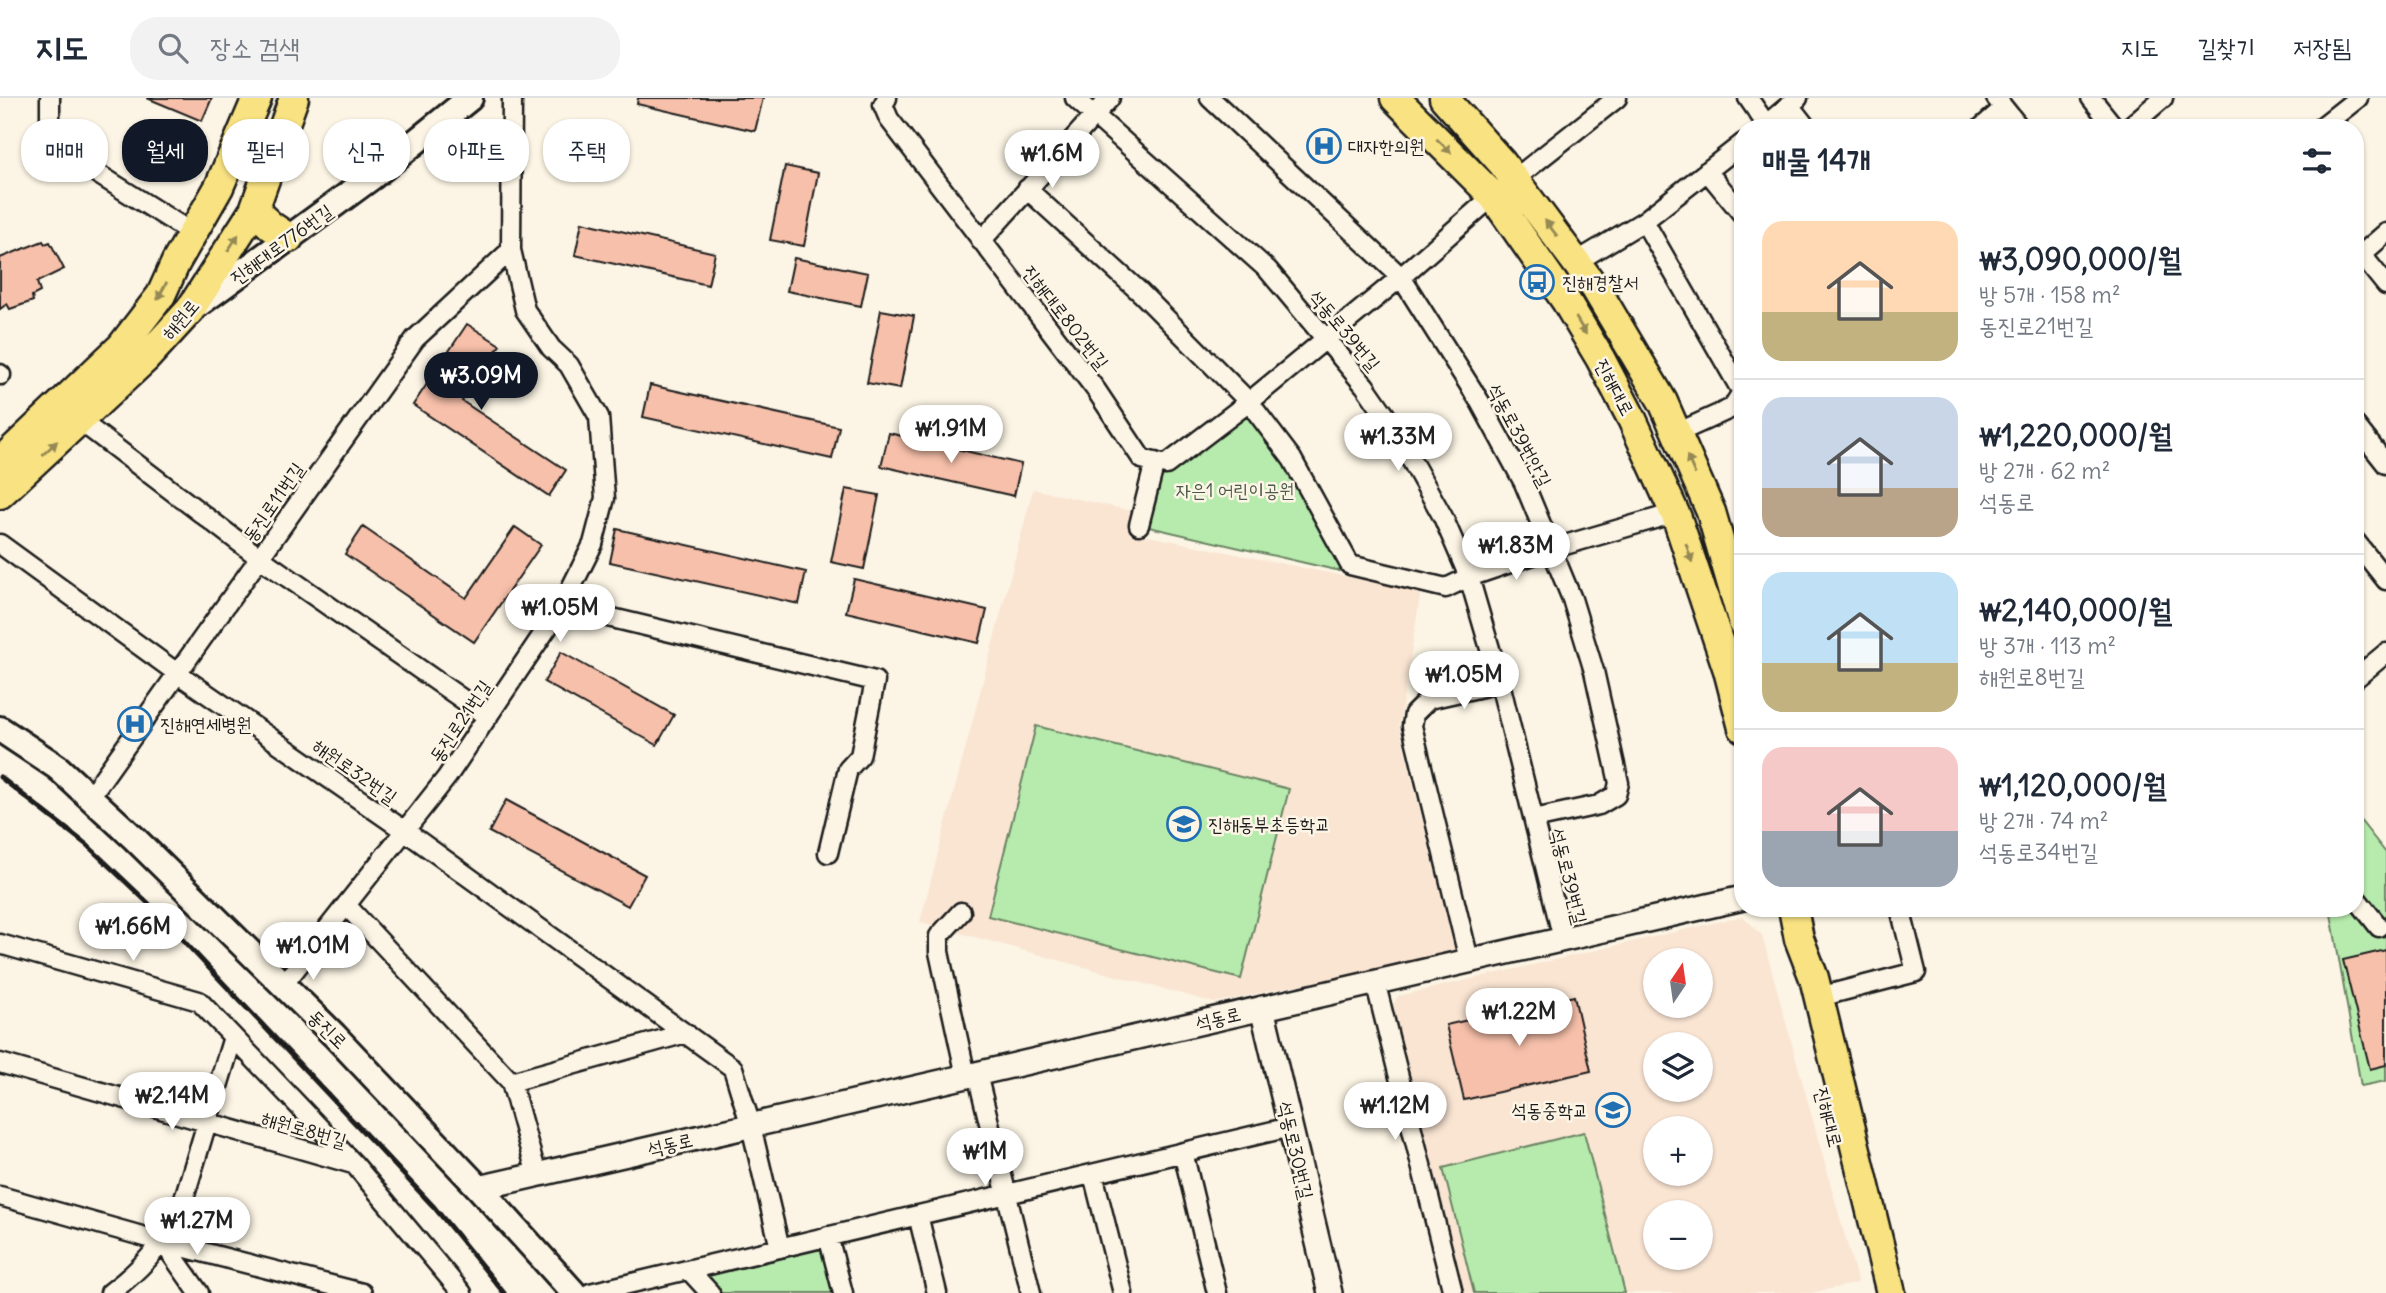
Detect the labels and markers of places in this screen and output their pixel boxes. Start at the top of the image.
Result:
hospital icon: 대자한의원 [1305,127,1343,165]
pin: ₩1.6M [1003,130,1101,190]
place label: 대자한의원 [1348,134,1424,158]
bus stop icon: 진해경찰서 [1518,263,1556,301]
place label: 진해경찰서 [1562,270,1638,294]
pin: ₩3.09M [424,352,538,412]
pin: ₩1.91M [894,406,1008,465]
pin: ₩1.33M [1341,414,1455,473]
pin: ₩1.83M [1459,522,1573,582]
pin: ₩1.05M [503,584,617,644]
pin: ₩1.05M [1407,652,1521,711]
hospital icon: 진해연세병원 [116,705,154,743]
place label: 진해연세병원 [160,712,252,736]
school or university icon: 진해동부초등학교 [1165,805,1203,843]
place label: 진해동부초등학교 [1208,812,1330,836]
pin: ₩1.66M [76,904,190,963]
pin: ₩1.01M [256,922,370,982]
pin: ₩1.22M [1462,988,1576,1048]
pin: ₩2.14M [115,1072,229,1132]
pin: ₩1.12M [1338,1082,1452,1142]
school or university icon: 석동중학교 [1594,1091,1632,1129]
place label: 석동중학교 [1512,1098,1588,1122]
pin: ₩1M [951,1128,1019,1188]
pin: ₩1.27M [140,1198,254,1257]

